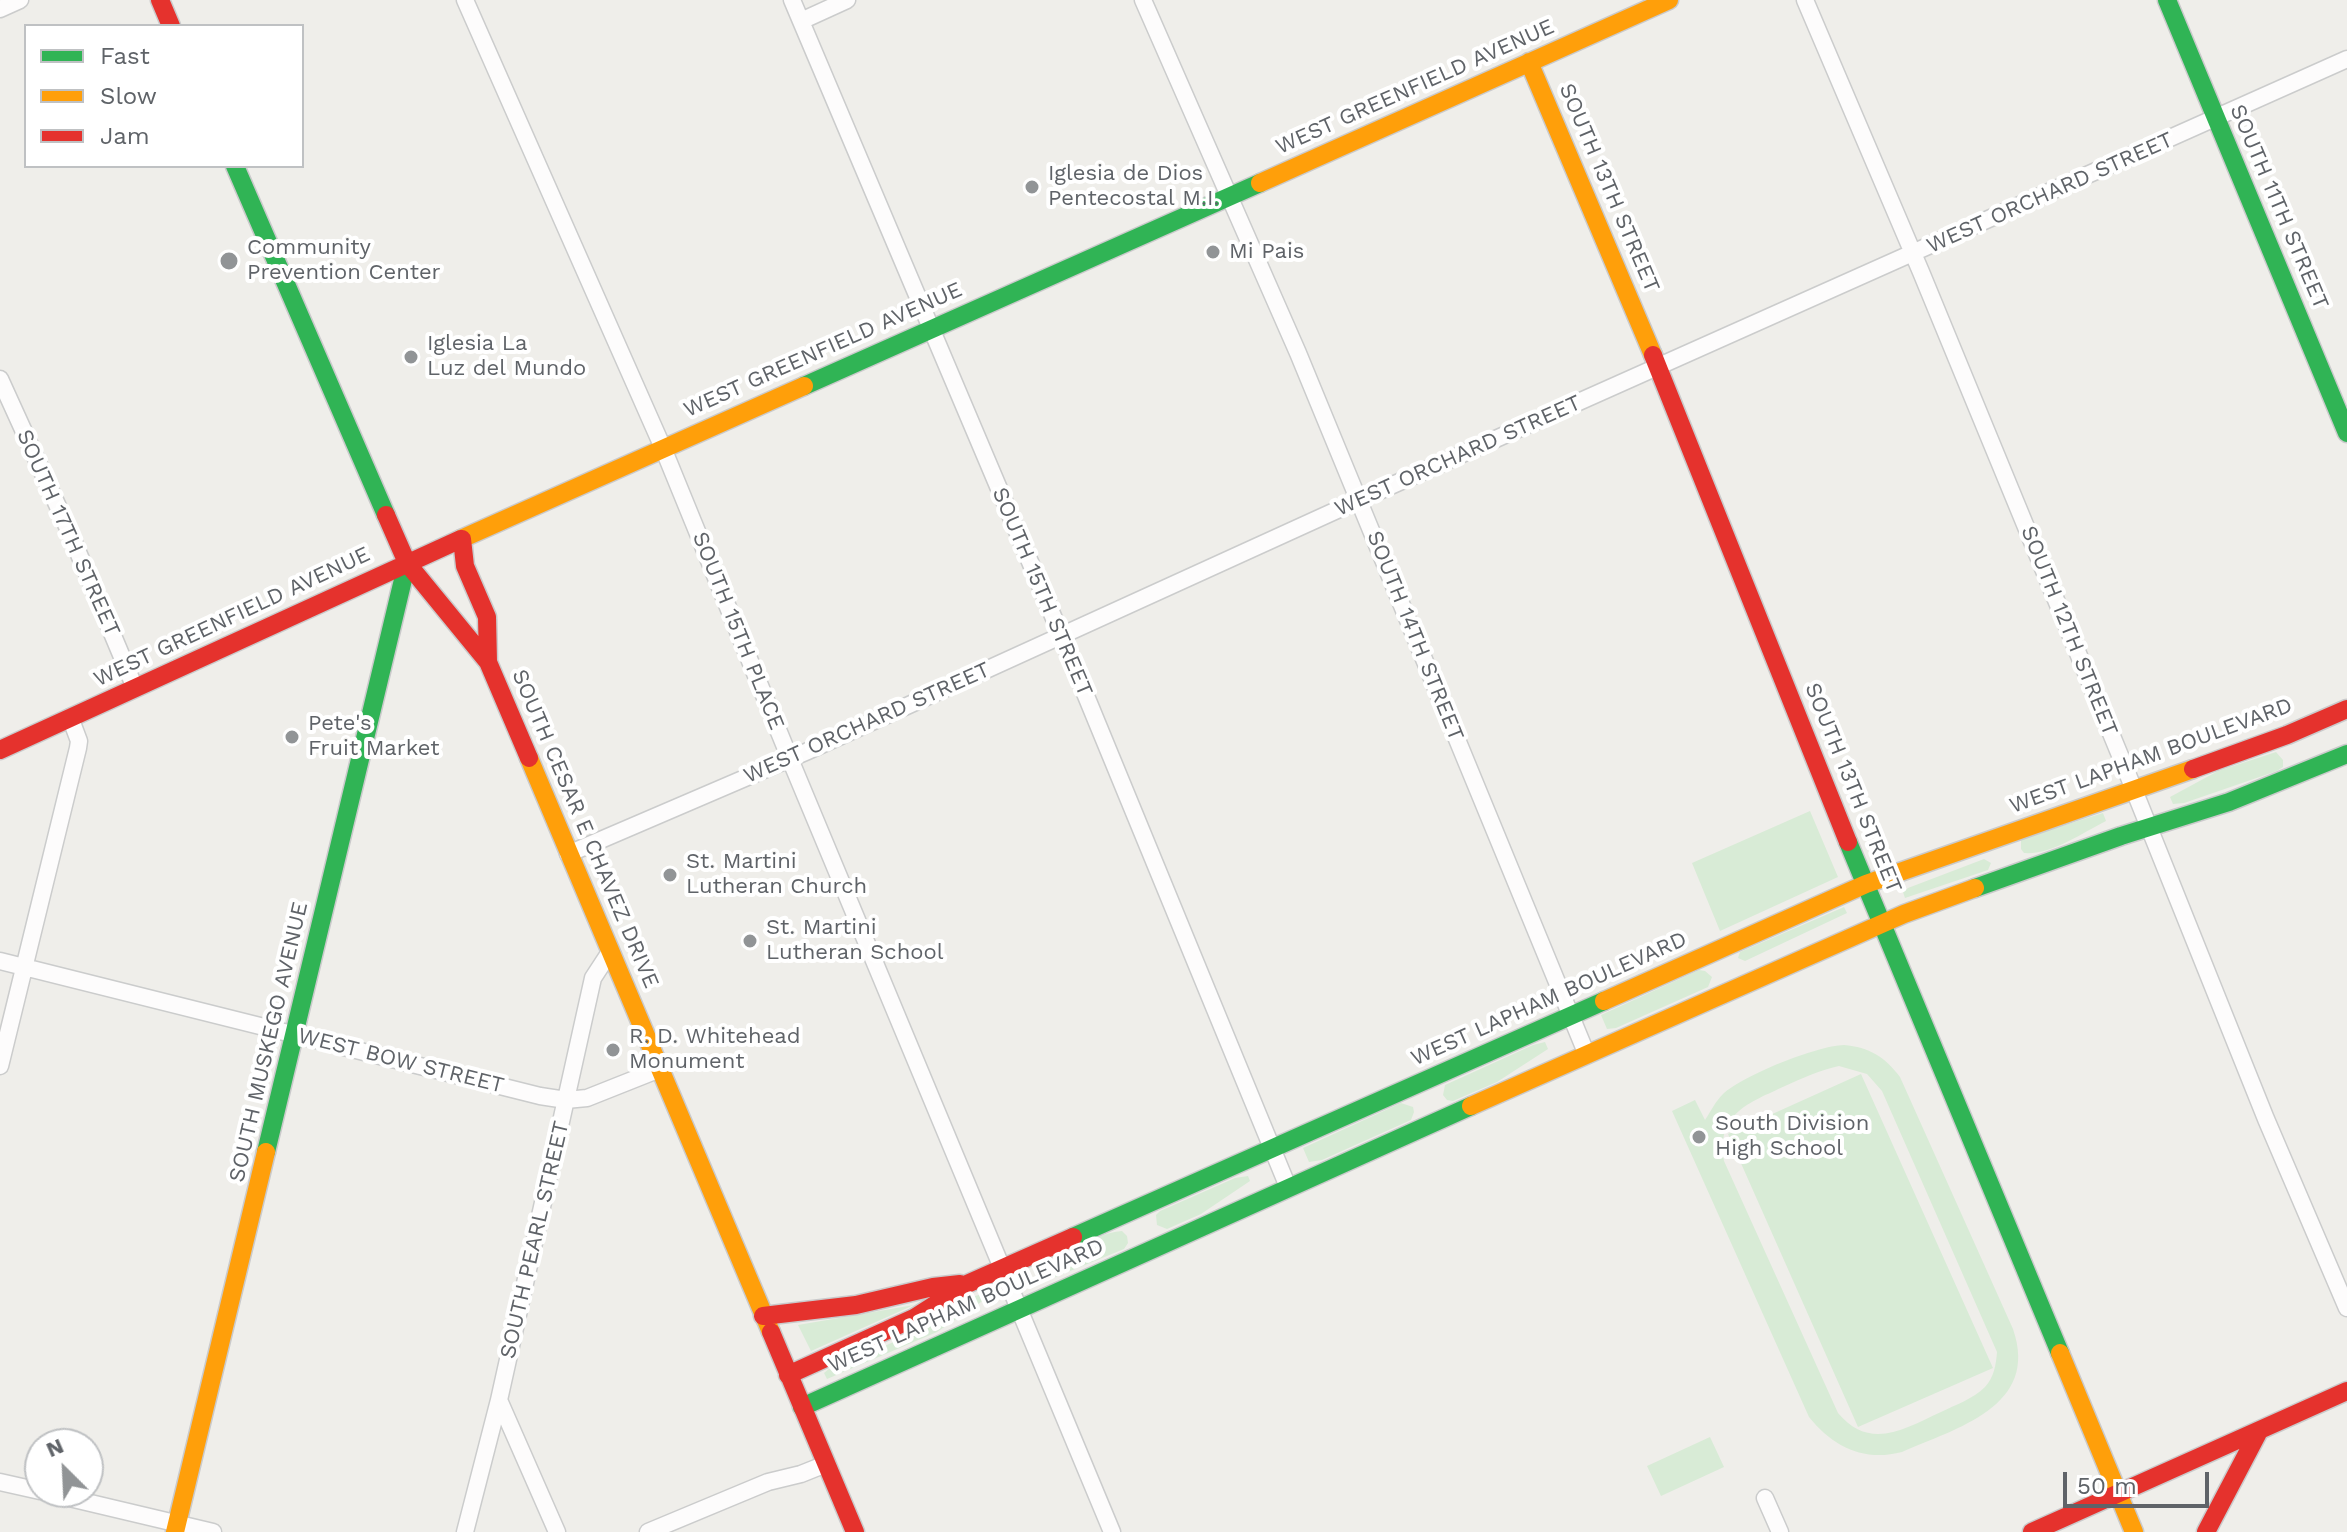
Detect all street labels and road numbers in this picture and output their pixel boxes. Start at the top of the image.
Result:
street label: WEST GREENFIELD AVENUE [1272,14,1558,160]
street label: SOUTH 13TH STREET [1553,80,1665,296]
street label: SOUTH 11TH STREET [2224,101,2334,313]
street label: WEST ORCHARD STREET [1923,127,2177,259]
street label: WEST GREENFIELD AVENUE [680,277,966,423]
street label: WEST ORCHARD STREET [1331,390,1585,522]
street label: SOUTH 17TH STREET [10,425,126,641]
street label: SOUTH 15TH STREET [986,484,1098,700]
street label: SOUTH 12TH STREET [2015,522,2123,740]
street label: SOUTH 14TH STREET [1361,527,1469,745]
street label: SOUTH 15TH PLACE [686,528,790,734]
street label: WEST GREENFIELD AVENUE [90,541,374,693]
street label: WEST ORCHARD STREET [740,657,994,789]
street label: SOUTH CESAR E CHAVEZ DRIVE [506,666,664,992]
street label: SOUTH 13TH STREET [1799,679,1907,897]
street label: WEST LAPHAM BOULEVARD [2006,692,2296,820]
street label: SOUTH MUSKEGO AVENUE [224,899,314,1185]
street label: WEST LAPHAM BOULEVARD [1407,926,1691,1072]
street label: WEST BOW STREET [295,1023,507,1099]
street label: SOUTH PEARL STREET [495,1119,575,1361]
street label: WEST LAPHAM BOULEVARD [824,1233,1108,1379]

